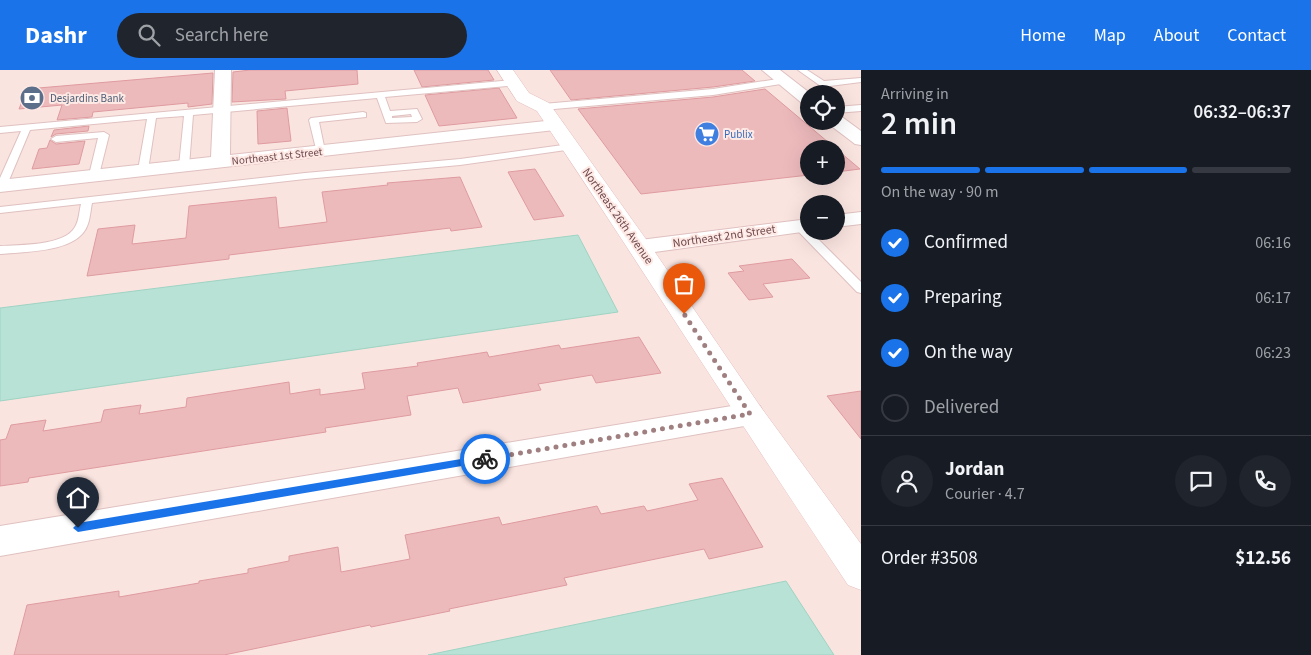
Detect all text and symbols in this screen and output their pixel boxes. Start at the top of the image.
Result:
search box [117,13,467,58]
text: Dashr [25,18,87,53]
icon: search [135,21,163,49]
text: Search here [175,22,268,49]
text: Home [1020,23,1066,48]
text: Map [1094,23,1126,48]
text: About [1154,23,1199,48]
text: Contact [1227,23,1286,48]
text: Arriving in [881,83,949,105]
bank icon: Desjardins Bank [19,85,45,111]
map controls [800,85,845,240]
button: locate [800,85,845,130]
place label: Desjardins Bank [50,91,124,106]
text: 06:32–06:37 [1193,99,1291,126]
text: 2 min [881,101,957,147]
supermarket icon: Publix [694,121,720,147]
place label: Publix [724,127,753,142]
button: + [800,140,845,185]
street label: Northeast 1st Street [231,144,323,169]
street label: Northeast 26th Avenue [578,165,657,268]
text: On the way · 90 m [881,181,998,203]
button: − [800,195,845,240]
street label: Northeast 2nd Street [672,221,777,252]
icon: check [881,229,909,257]
text: Confirmed [924,229,1008,256]
text: 06:16 [1255,232,1291,254]
pin [663,263,705,314]
icon: bag [670,270,698,298]
icon: check [881,284,909,312]
text: Preparing [924,284,1002,311]
text: 06:17 [1255,287,1291,309]
icon: check [881,339,909,367]
text: On the way [924,339,1013,366]
text: 06:23 [1255,342,1291,364]
text: Delivered [924,394,999,421]
courier [460,434,510,484]
icon: bike [471,445,499,473]
button: person [881,455,933,507]
button: chat [1175,455,1227,507]
button: phone [1239,455,1291,507]
text: Jordan [945,456,1004,483]
pin [57,477,99,528]
text: Courier · 4.7 [945,483,1025,505]
icon: home [64,484,92,512]
text: Order #3508 [881,545,978,572]
text: $12.56 [1235,545,1291,572]

